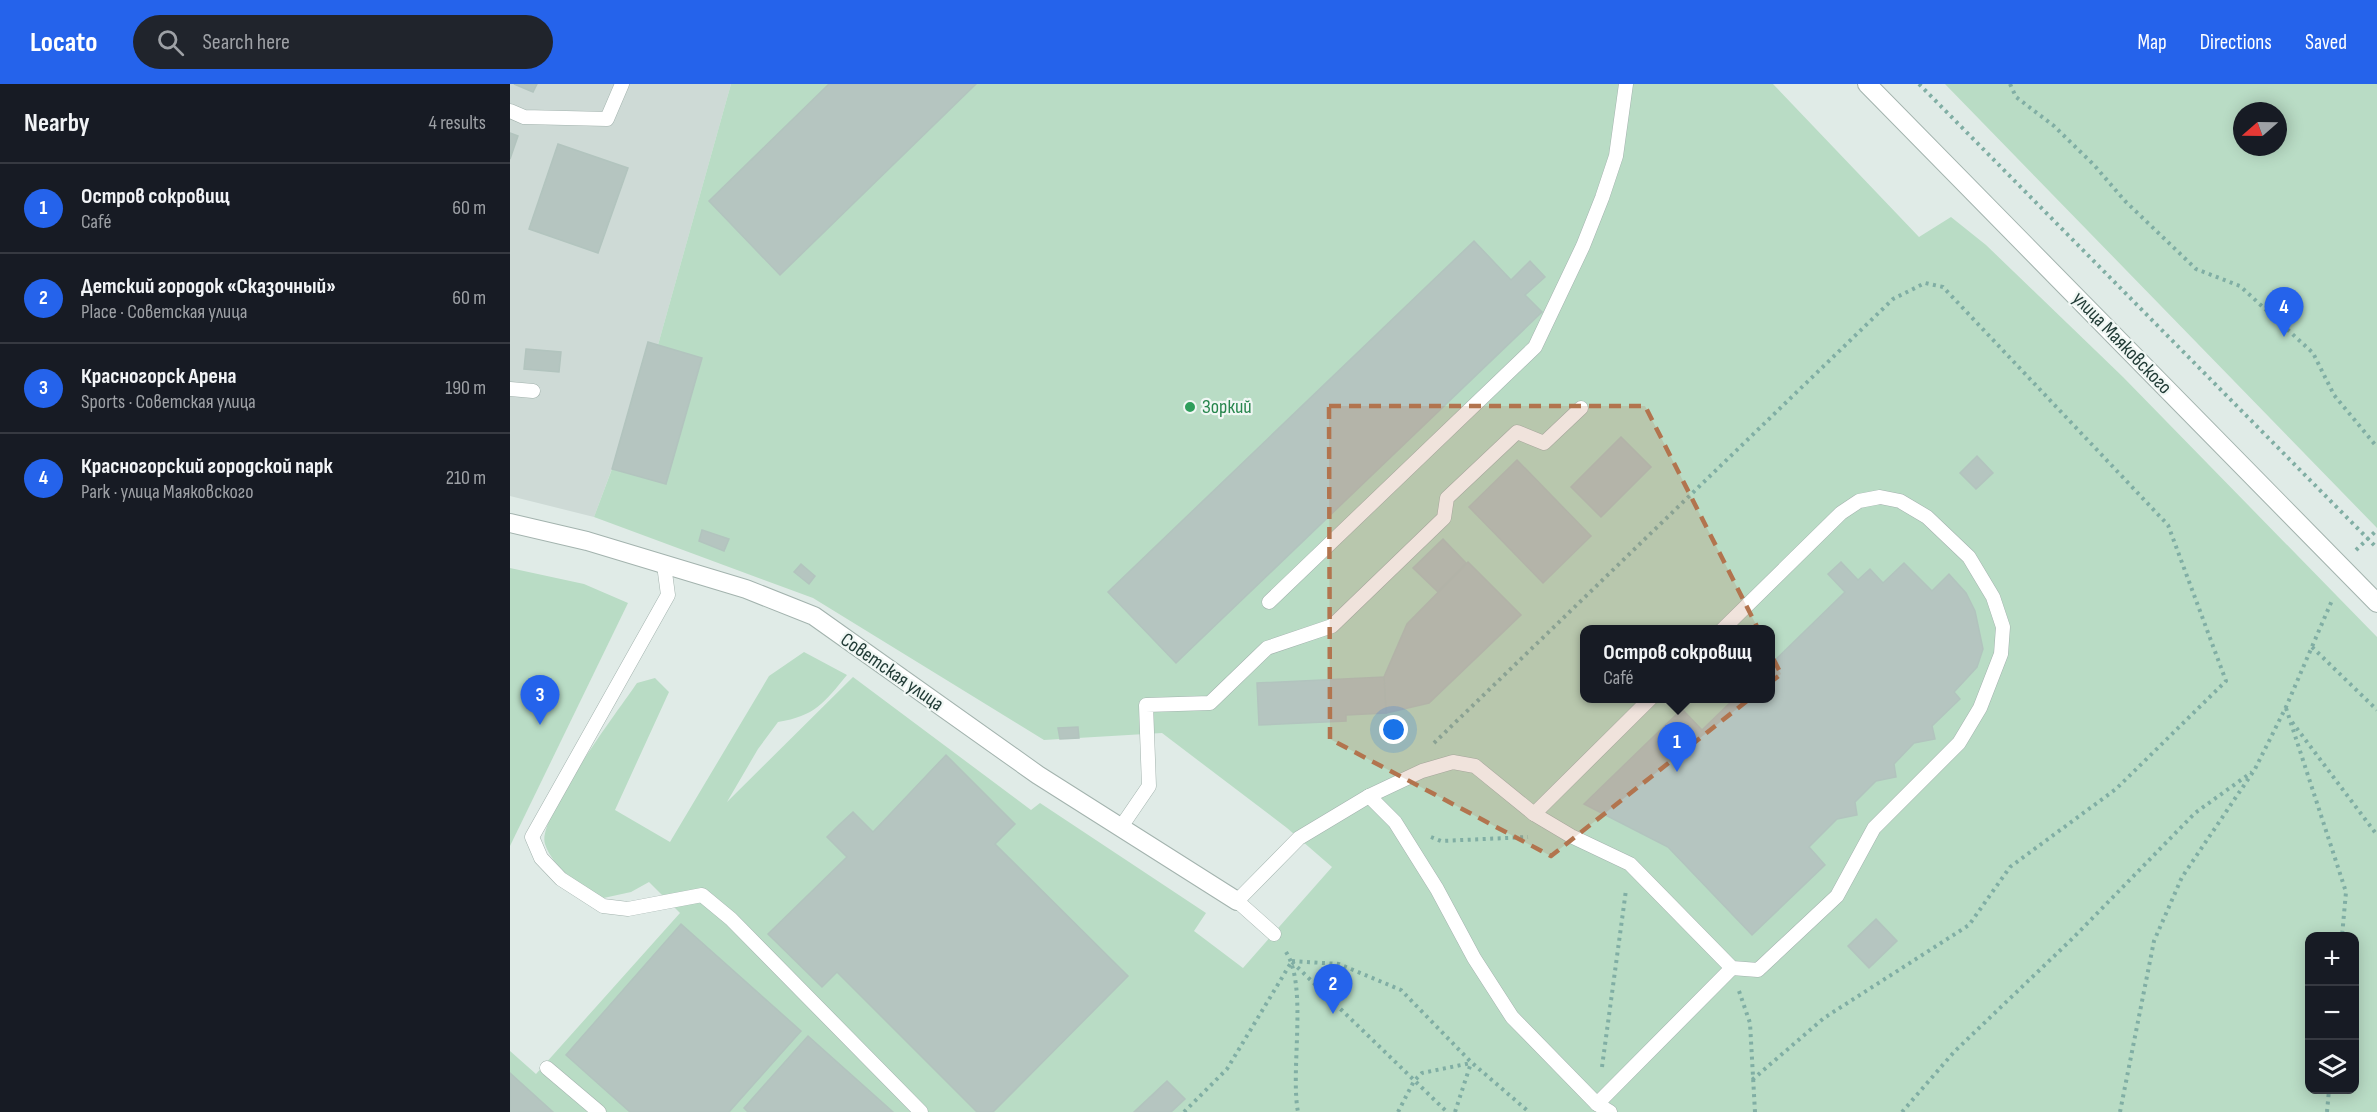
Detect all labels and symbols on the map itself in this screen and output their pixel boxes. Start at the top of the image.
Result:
north arrow [2233,102,2287,156]
street label: улица Маяковского [2067,287,2177,399]
pin: 4 [2264,288,2304,337]
place label: Зоркий [1202,395,1252,419]
marker: Зоркий [1183,400,1197,414]
street label: Советская улица [836,628,948,716]
pin: 3 [520,676,560,725]
your location [1379,715,1408,744]
pin: 1 [1658,722,1696,772]
pin: 2 [1314,964,1352,1014]

